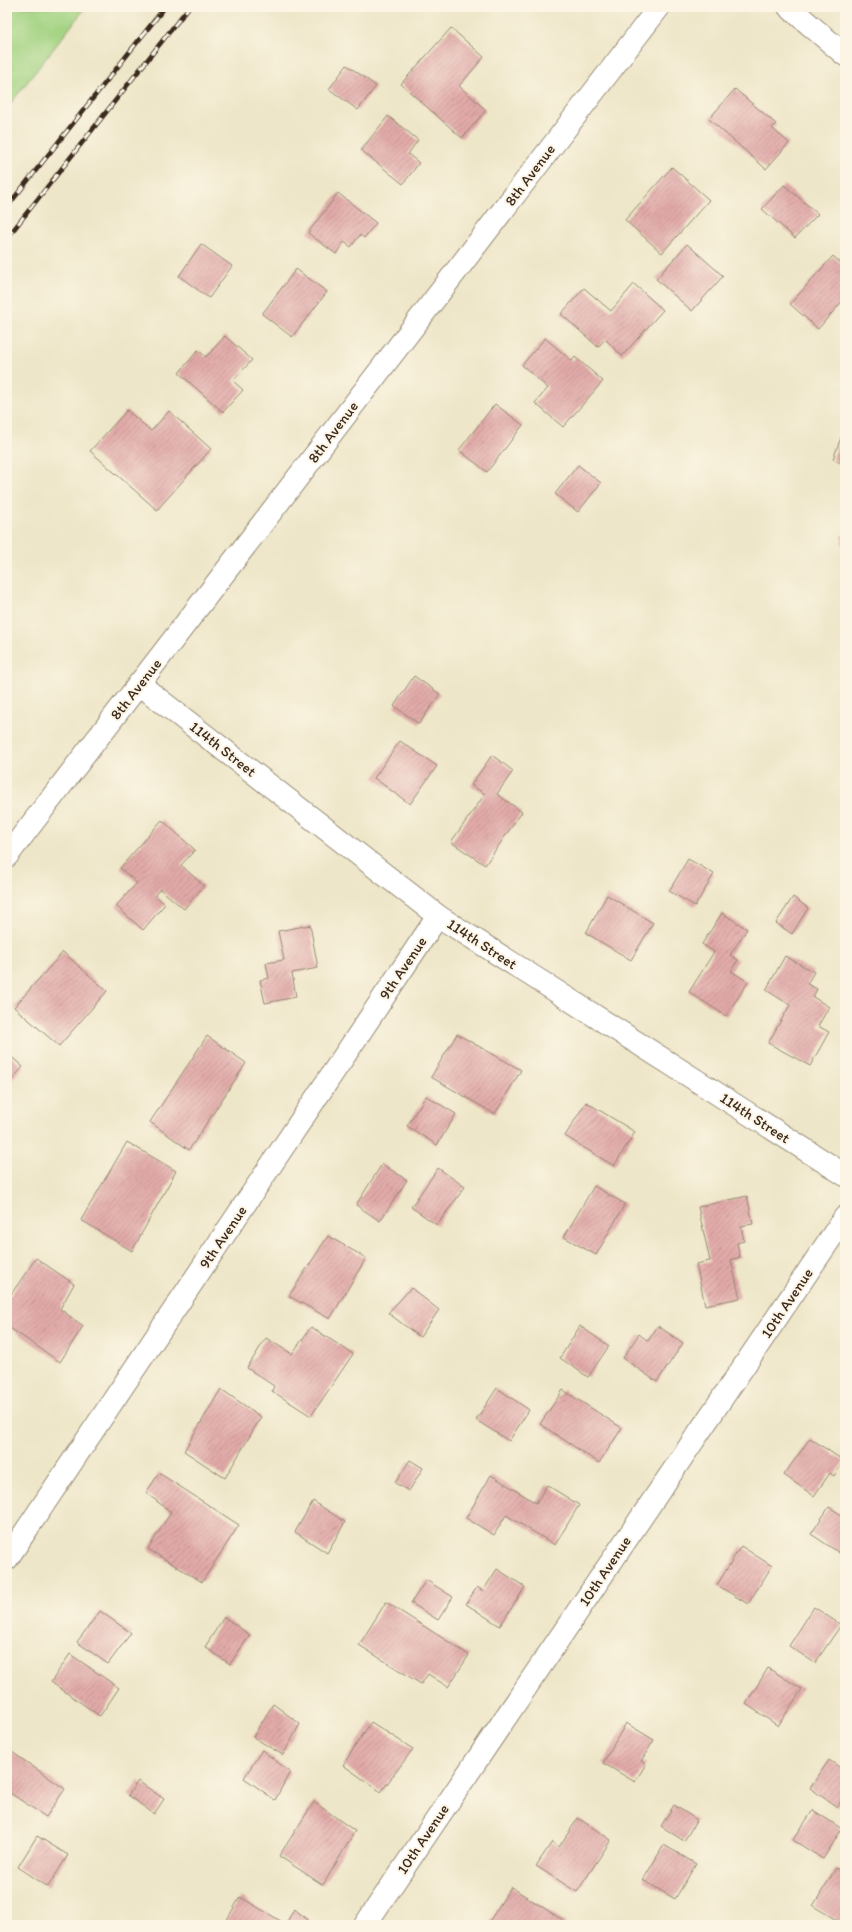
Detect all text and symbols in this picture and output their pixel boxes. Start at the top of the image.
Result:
street label: 8th Avenue [501,141,559,209]
street label: 8th Avenue [304,398,362,466]
street label: 8th Avenue [107,655,165,723]
street label: 114th Street [186,717,260,781]
street label: 114th Street [444,915,521,973]
street label: 9th Avenue [375,933,431,1003]
street label: 114th Street [717,1089,794,1147]
street label: 9th Avenue [195,1202,251,1272]
street label: 10th Avenue [757,1265,817,1341]
street label: 10th Avenue [575,1533,635,1609]
street label: 10th Avenue [393,1801,453,1877]

